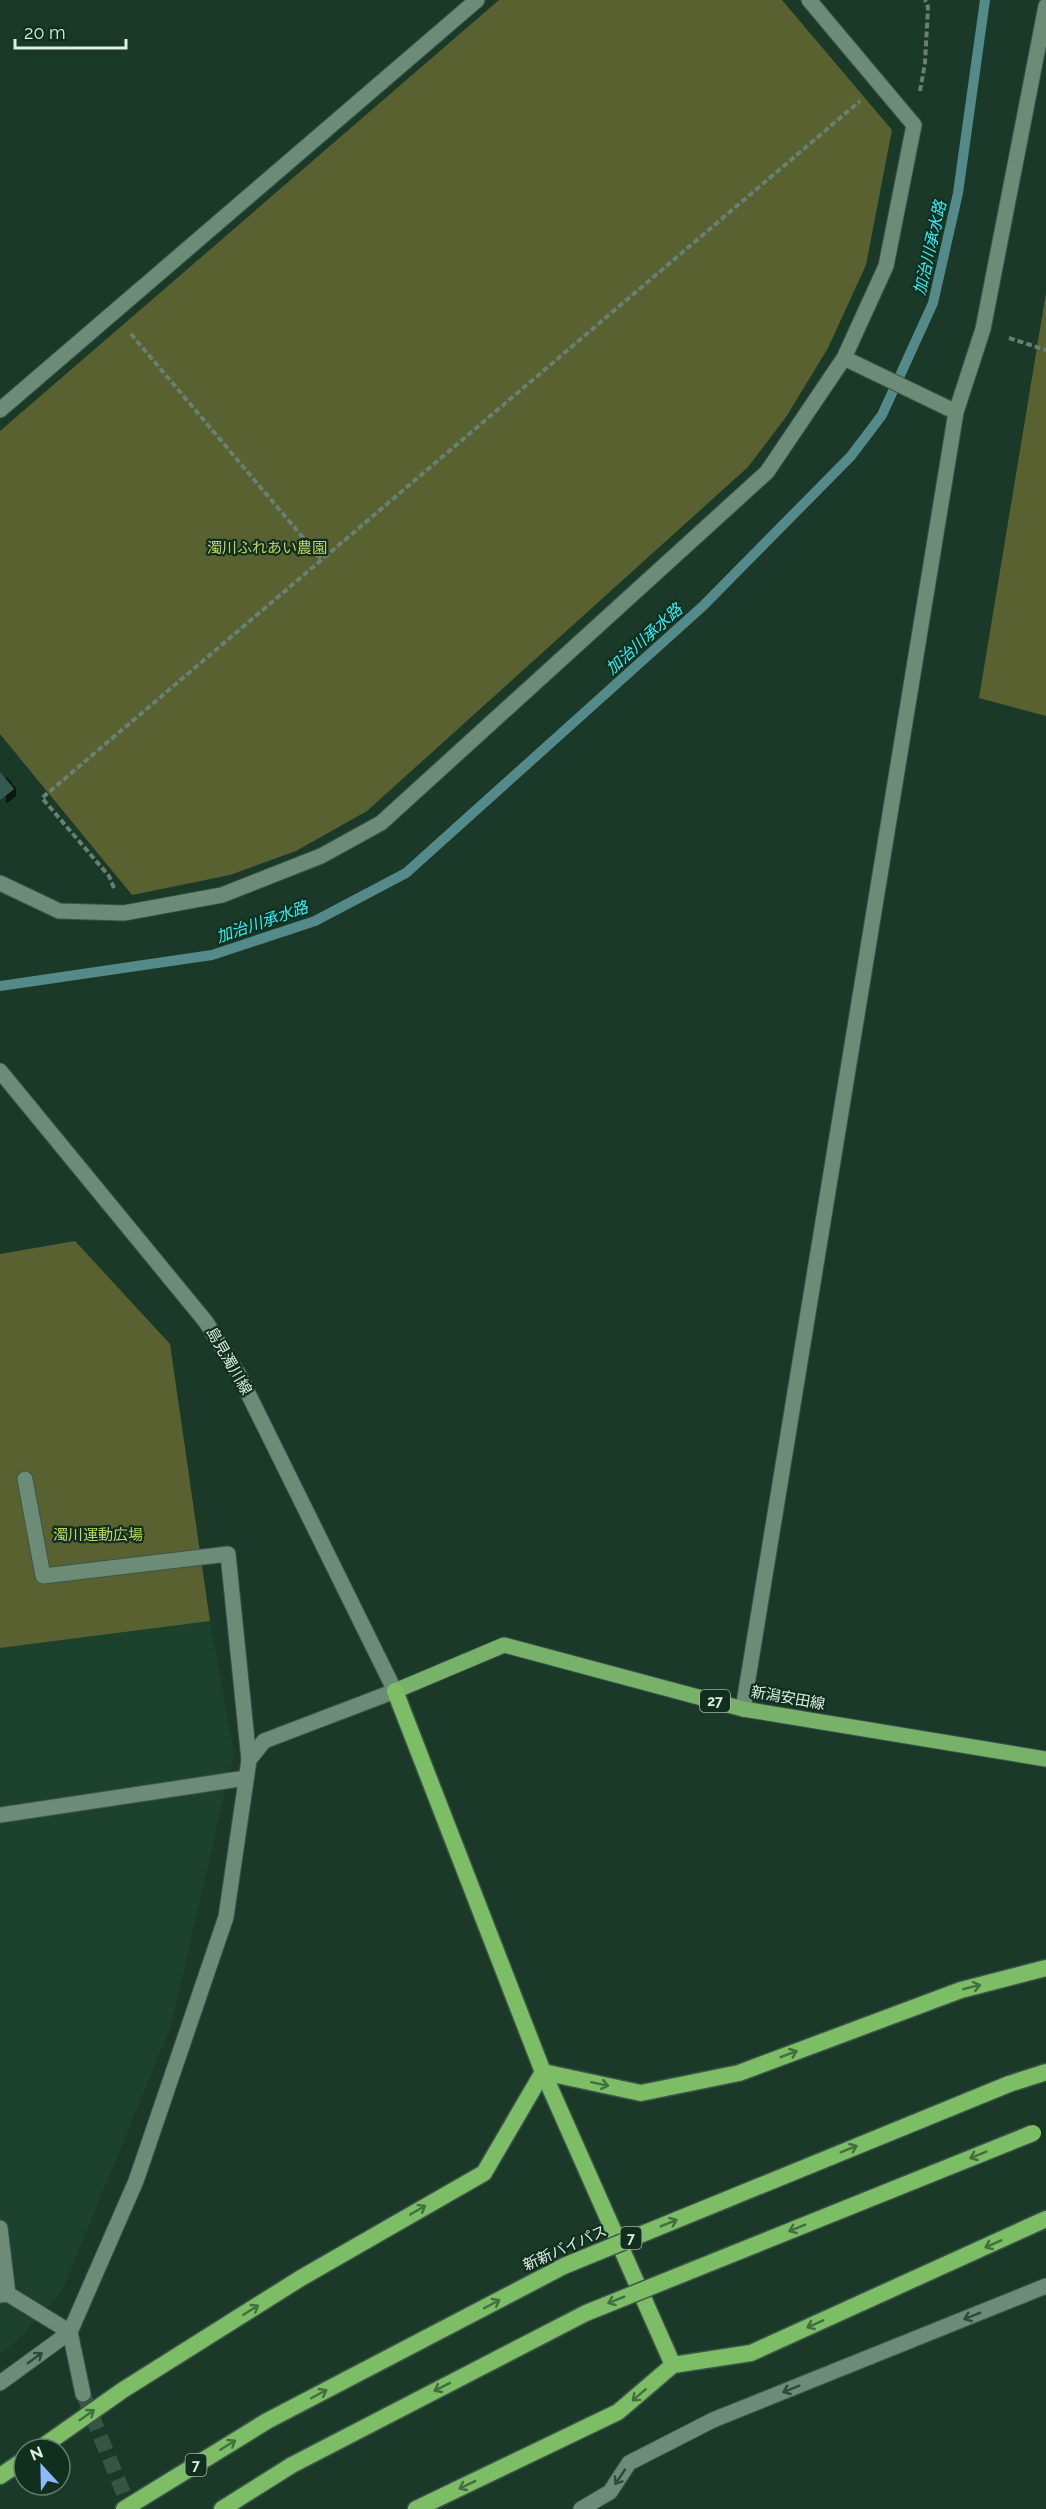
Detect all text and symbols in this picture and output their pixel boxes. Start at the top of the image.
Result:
scale bar [15,12,126,50]
text: 20 m [24,22,66,43]
water label: 加治川承水路 [910,197,951,297]
park label: 濁川ふれあい農園 [207,539,327,557]
water label: 加治川承水路 [602,598,688,678]
water label: 加治川承水路 [214,897,312,947]
street label: 島見濁川線 [202,1324,256,1398]
park label: 濁川運動広場 [53,1526,143,1544]
street label: 新潟安田線 [749,1683,827,1713]
road number: 27 [700,1690,730,1712]
one-way arrow [962,1981,981,1992]
one-way arrow [779,2048,798,2059]
one-way arrow [590,2079,610,2090]
one-way arrow [840,2143,858,2154]
one-way arrow [970,2150,988,2161]
one-way arrow [409,2204,427,2215]
one-way arrow [659,2217,678,2228]
street label: 新新バイパス [520,2222,610,2274]
one-way arrow [789,2223,807,2234]
road number: 7 [620,2227,642,2249]
one-way arrow [984,2238,1002,2250]
one-way arrow [608,2295,626,2306]
one-way arrow [482,2298,500,2309]
one-way arrow [242,2303,259,2315]
one-way arrow [964,2311,982,2322]
one-way arrow [806,2319,825,2330]
one-way arrow [27,2352,43,2364]
one-way arrow [433,2382,451,2394]
one-way arrow [783,2384,801,2395]
one-way arrow [309,2388,327,2399]
one-way arrow [631,2388,646,2402]
one-way arrow [78,2409,95,2421]
north arrow [12,2437,72,2497]
one-way arrow [219,2439,236,2451]
text: N [27,2442,46,2465]
road number: 7 [186,2454,206,2476]
one-way arrow [614,2468,626,2484]
one-way arrow [458,2479,476,2491]

